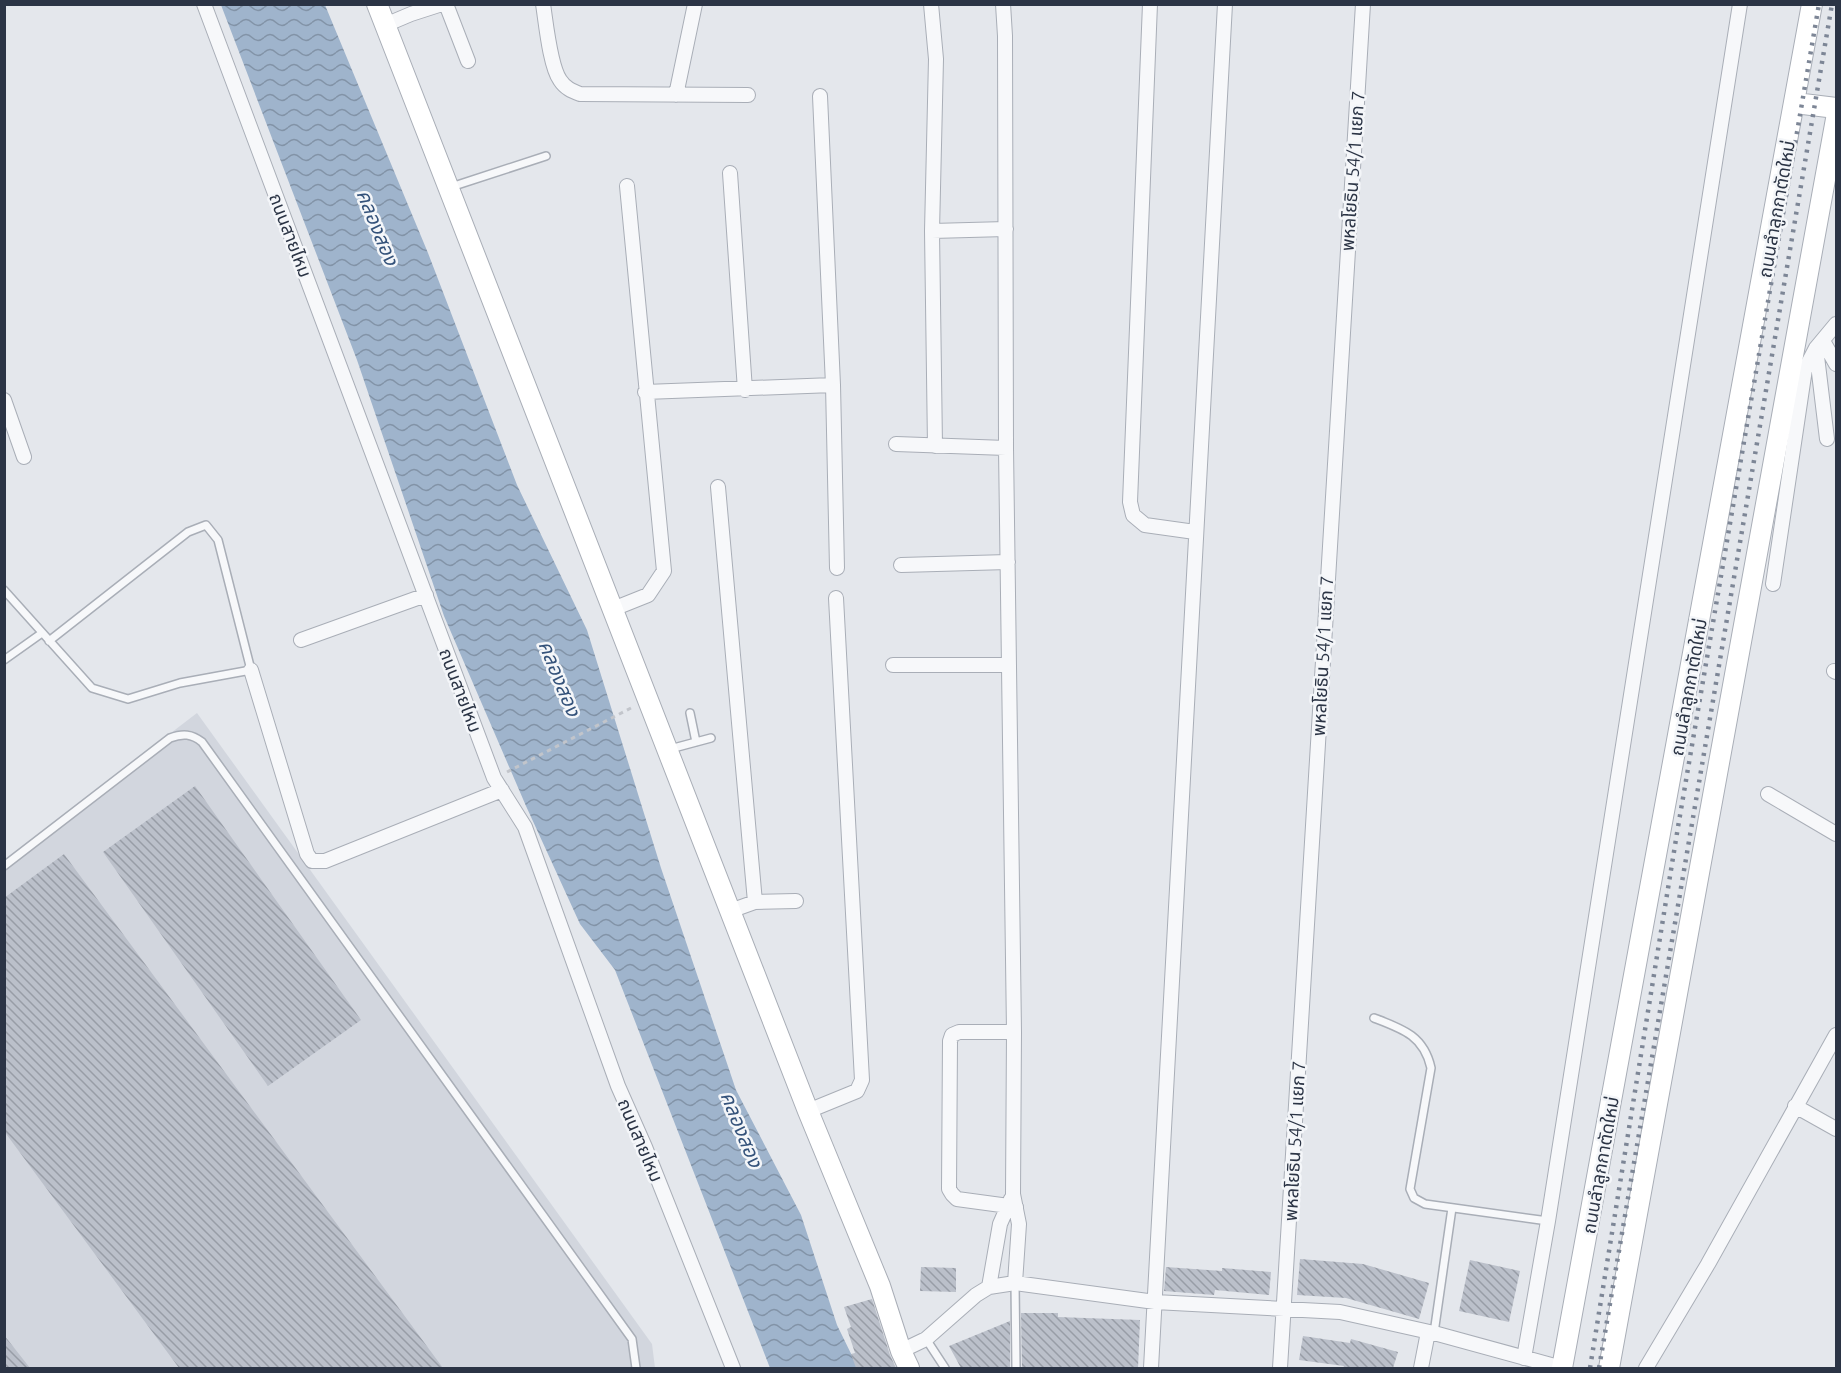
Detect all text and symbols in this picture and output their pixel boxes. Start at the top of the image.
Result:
street label: พหลโยธิน 54/1 แยก 7 [1336,90,1368,252]
street label: ถนนลำลูกกาตัดใหม่ [1754,139,1801,280]
water label: คลองสอง [352,186,404,269]
street label: ถนนสายไหม [266,190,316,280]
street label: พหลโยธิน 54/1 แยก 7 [1308,575,1336,737]
street label: ถนนลำลูกกาตัดใหม่ [1666,617,1713,758]
water label: คลองสอง [534,637,586,720]
street label: ถนนสายไหม [436,645,486,735]
street label: พหลโยธิน 54/1 แยก 7 [1280,1060,1308,1222]
water label: คลองสอง [716,1088,768,1171]
street label: ถนนสายไหม [615,1095,667,1185]
street label: ถนนลำลูกกาตัดใหม่ [1578,1095,1625,1236]

